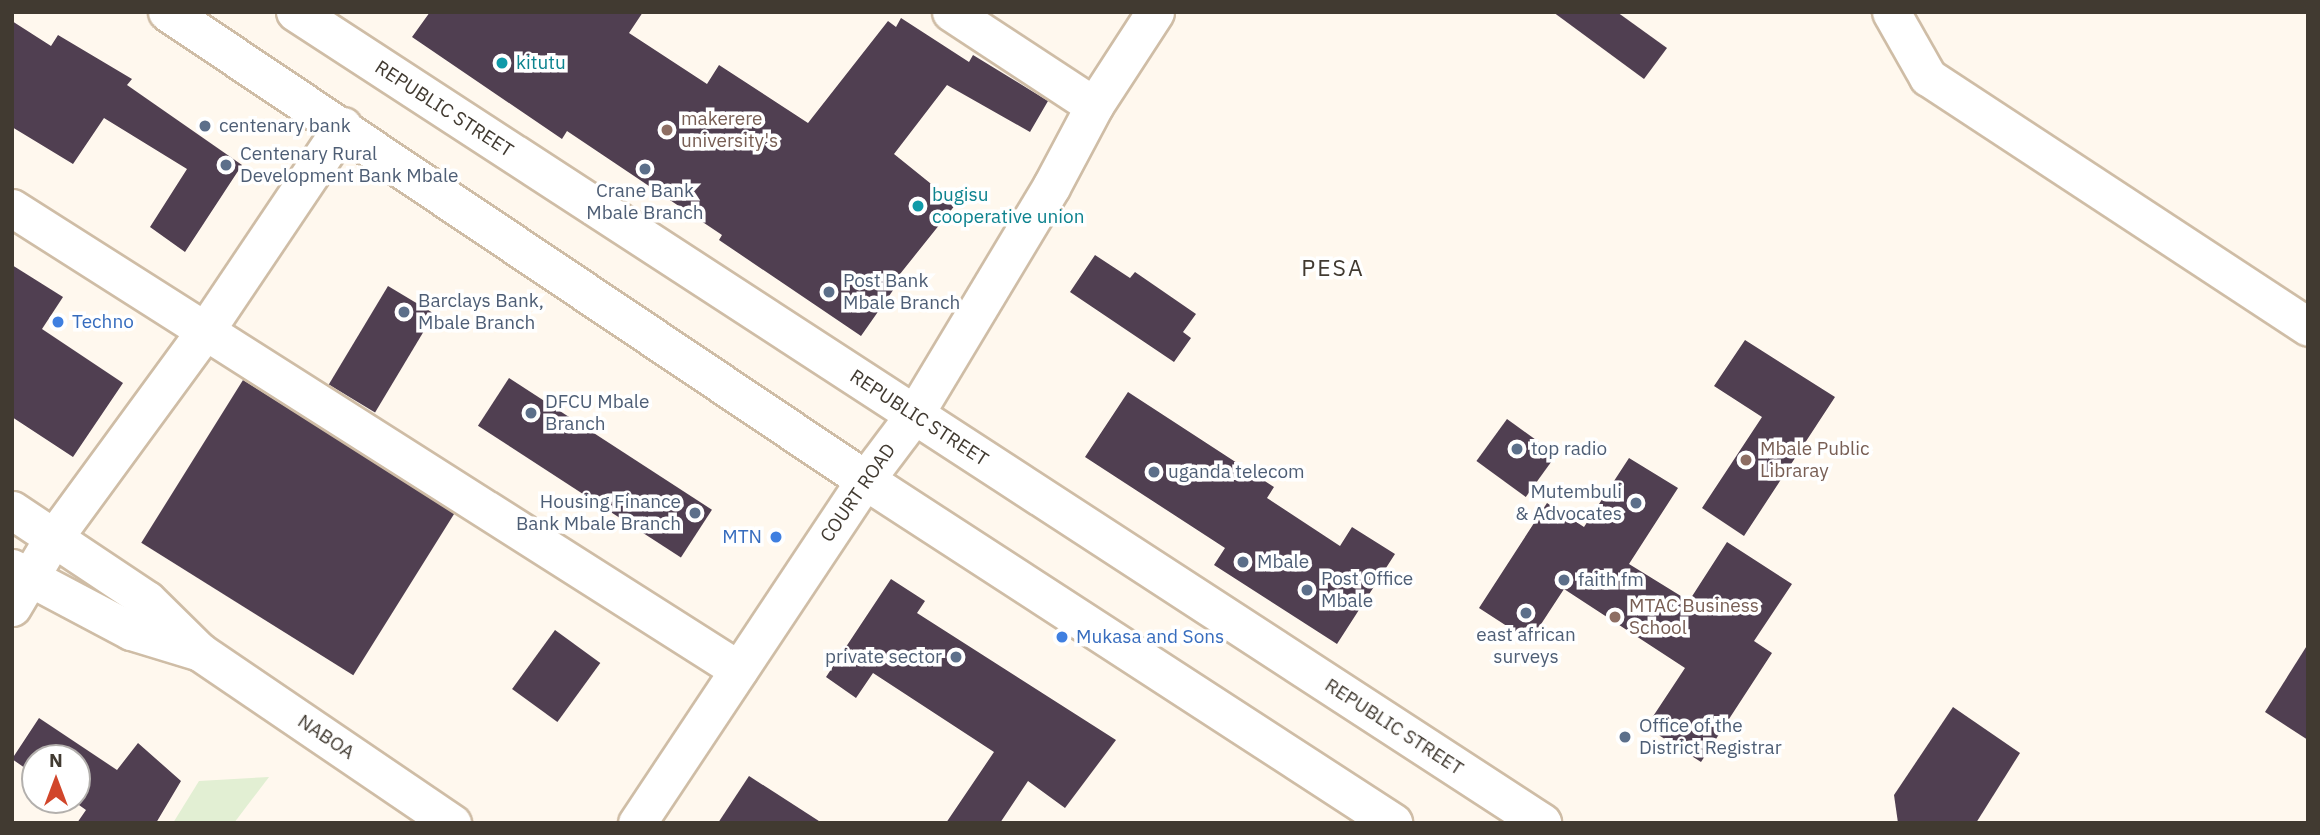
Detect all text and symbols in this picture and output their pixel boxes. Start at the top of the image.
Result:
place label: kitutu [516,52,566,74]
marker: kitutu [494,55,510,71]
street label: REPUBLIC STREET [371,56,517,162]
place label: makerere university's [681,108,778,152]
place label: centenary bank [219,115,351,137]
marker: centenary bank [197,118,213,134]
marker: makerere university's [659,122,675,138]
place label: Centenary Rural Development Bank Mbale [240,143,458,187]
marker: Centenary Rural Development Bank Mbale [218,157,234,173]
marker: Crane Bank Mbale Branch [637,161,653,177]
place label: Crane Bank Mbale Branch [586,180,704,224]
place label: bugisu cooperative union [932,184,1085,228]
marker: bugisu cooperative union [910,198,926,214]
district label: PESA [1302,253,1364,281]
place label: Post Bank Mbale Branch [843,270,960,314]
marker: Post Bank Mbale Branch [821,284,837,300]
place label: Barclays Bank, Mbale Branch [418,290,544,334]
marker: Barclays Bank, Mbale Branch [396,304,412,320]
place label: Techno [72,311,134,333]
marker: Techno [50,314,66,330]
street label: REPUBLIC STREET [846,365,992,471]
place label: DFCU Mbale Branch [545,391,649,435]
marker: DFCU Mbale Branch [523,405,539,421]
place label: top radio [1531,438,1607,460]
place label: Mbale Public Libraray [1760,438,1869,482]
street label: COURT ROAD [816,439,900,547]
marker: top radio [1509,441,1525,457]
marker: Mbale Public Libraray [1738,452,1754,468]
place label: uganda telecom [1168,461,1305,483]
marker: uganda telecom [1146,464,1162,480]
place label: Mutembuli & Advocates [1515,481,1622,525]
place label: Housing Finance Bank Mbale Branch [516,491,681,535]
marker: Mutembuli & Advocates [1628,495,1644,511]
marker: Housing Finance Bank Mbale Branch [687,505,703,521]
place label: MTN [722,526,762,548]
marker: MTN [768,529,784,545]
place label: Mbale [1257,551,1309,573]
marker: Mbale [1235,554,1251,570]
place label: Post Office Mbale [1321,568,1413,612]
place label: faith fm [1578,569,1644,591]
marker: faith fm [1556,572,1572,588]
marker: Post Office Mbale [1299,582,1315,598]
place label: MTAC Business School [1629,595,1759,639]
marker: east african surveys [1518,605,1534,621]
marker: MTAC Business School [1607,609,1623,625]
place label: east african surveys [1476,624,1576,668]
place label: Mukasa and Sons [1076,626,1224,648]
marker: Mukasa and Sons [1054,629,1070,645]
place label: private sector [825,646,942,668]
marker: private sector [948,649,964,665]
street label: REPUBLIC STREET [1321,674,1467,780]
street label: NABOA [293,710,359,764]
place label: Office of the District Registrar [1639,715,1782,759]
marker: Office of the District Registrar [1617,729,1633,745]
north arrow [21,744,91,814]
text: N [49,748,63,772]

